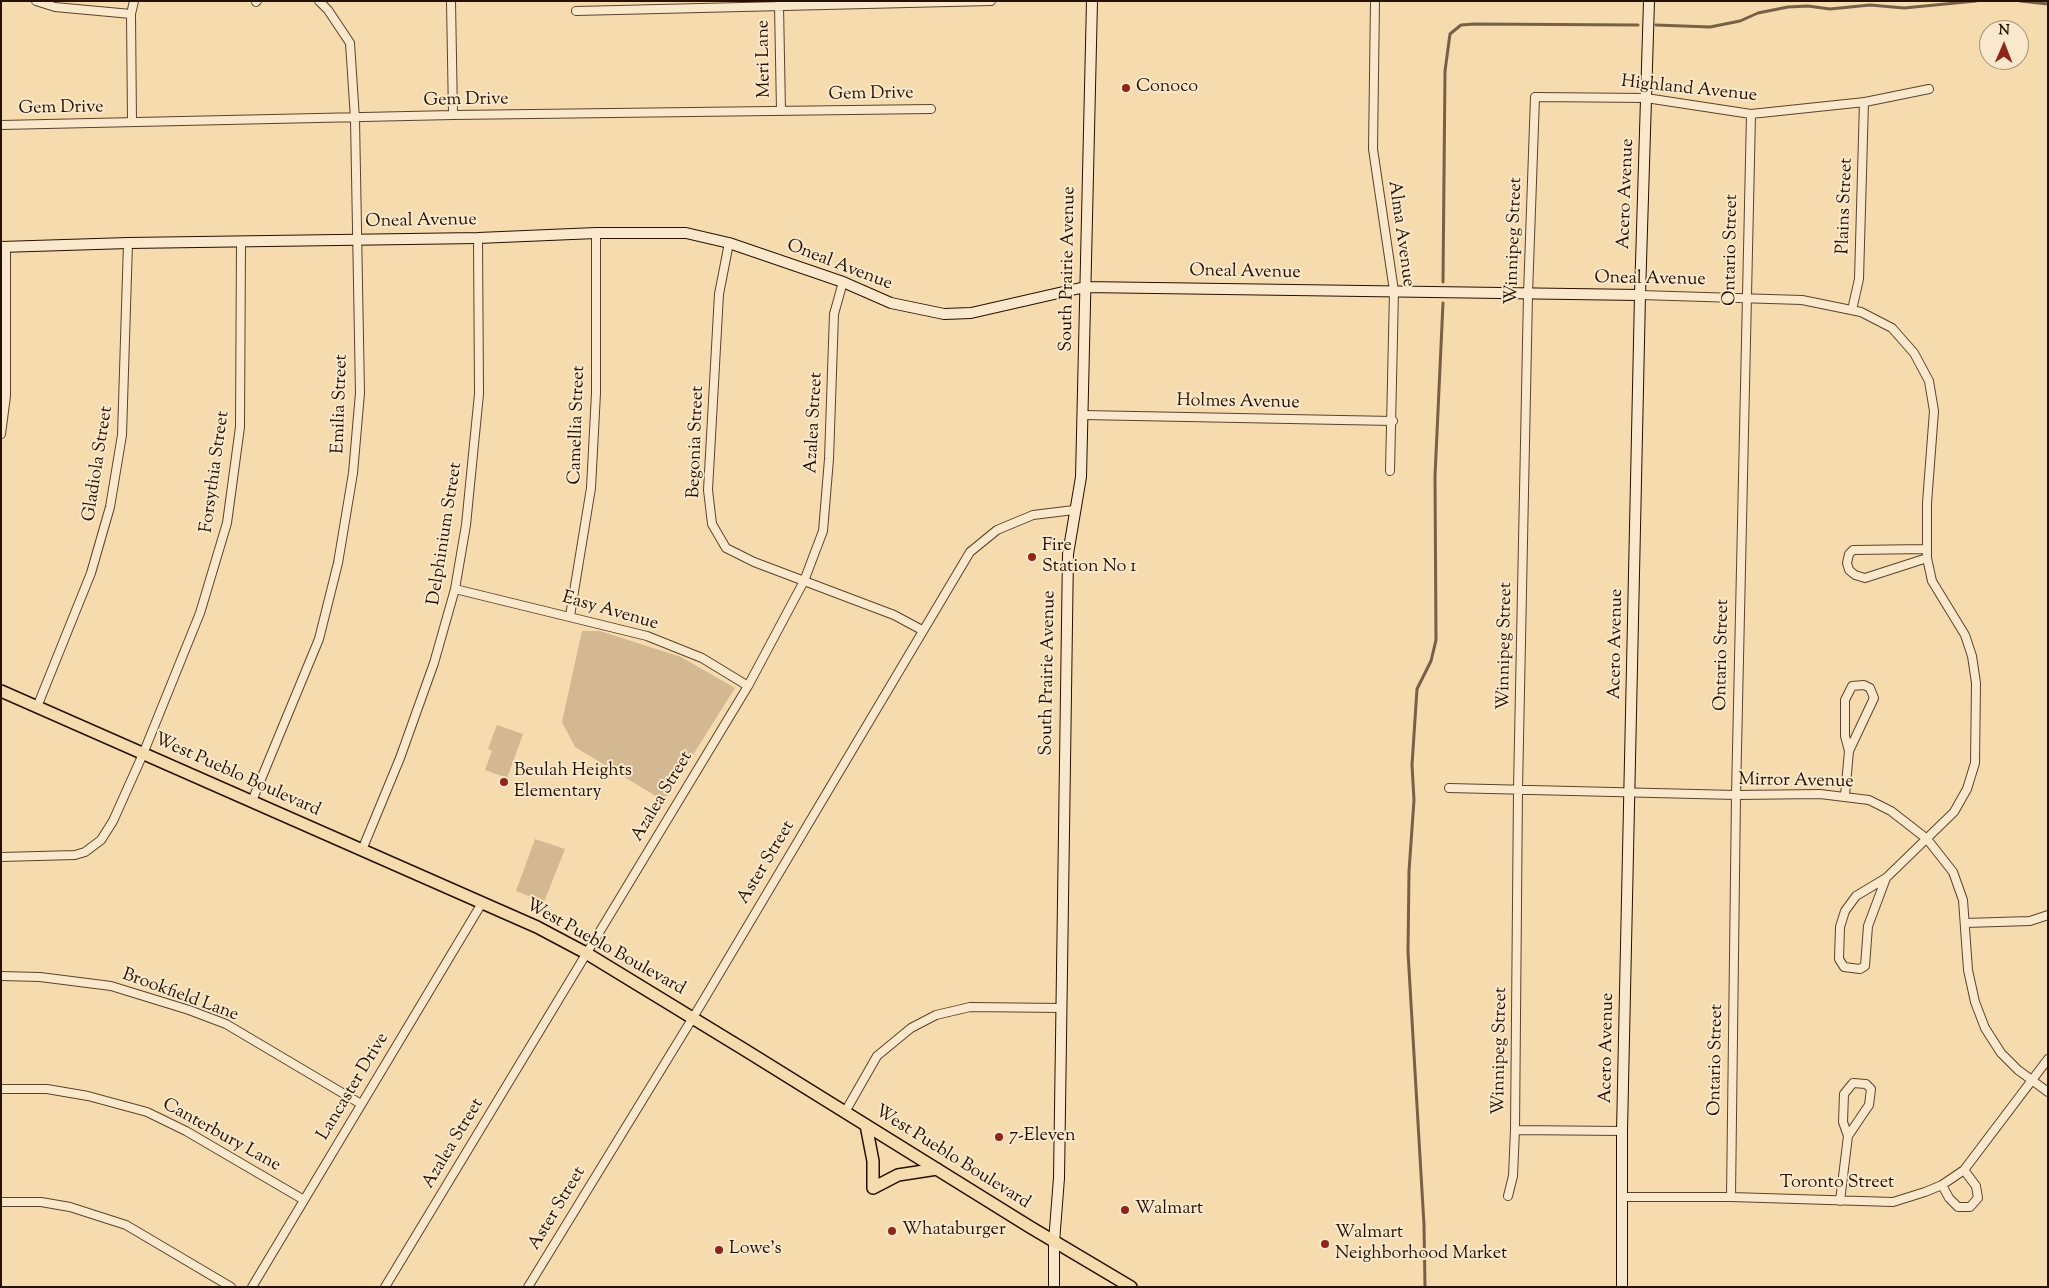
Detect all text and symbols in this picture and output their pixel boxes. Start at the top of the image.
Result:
street label: Meri Lane [754,20,776,98]
north arrow [1979,20,2029,70]
text: N [1998,21,2010,41]
street label: Highland Avenue [1620,72,1758,108]
place label: Conoco [1136,77,1198,99]
marker: Conoco [1120,82,1132,94]
street label: Gem Drive [828,83,914,107]
street label: Gem Drive [423,89,509,113]
street label: Gem Drive [18,97,104,121]
street label: Acero Avenue [1614,138,1640,250]
street label: Plains Street [1834,157,1858,255]
street label: Winnipeg Street [1502,177,1528,305]
street label: Alma Avenue [1382,180,1418,288]
street label: South Prairie Avenue [1057,186,1081,352]
street label: Ontario Street [1720,194,1744,306]
street label: Oneal Avenue [365,210,477,234]
street label: Oneal Avenue [783,236,895,296]
street label: Oneal Avenue [1189,261,1301,285]
street label: Oneal Avenue [1594,268,1706,292]
street label: Emilia Street [328,354,354,454]
street label: Camellia Street [565,365,591,485]
street label: Azalea Street [802,372,828,474]
street label: Begonia Street [684,385,710,499]
street label: Holmes Avenue [1176,391,1300,415]
street label: Gladiola Street [79,405,119,523]
street label: Forsythia Street [197,410,235,534]
street label: Delphinium Street [424,461,468,607]
place label: Fire Station No 1 [1042,536,1136,578]
marker: Fire Station No 1 [1026,551,1038,563]
street label: Winnipeg Street [1494,582,1518,710]
street label: Easy Avenue [559,588,661,636]
street label: Acero Avenue [1605,588,1629,700]
street label: South Prairie Avenue [1037,590,1061,756]
street label: Ontario Street [1711,599,1735,711]
street label: West Pueblo Boulevard [151,730,323,822]
street label: Azalea Street [628,748,698,846]
place label: Beulah Heights Elementary [514,761,632,804]
street label: Mirror Avenue [1738,770,1854,794]
marker: Beulah Heights Elementary [498,776,510,788]
street label: Aster Street [734,817,800,909]
street label: West Pueblo Boulevard [521,895,689,1001]
street label: Brookfield Lane [119,965,241,1027]
street label: Winnipeg Street [1489,987,1513,1115]
street label: Acero Avenue [1596,992,1620,1104]
street label: Ontario Street [1705,1004,1729,1116]
street label: Lancaster Drive [313,1029,395,1145]
street label: Canterbury Lane [158,1095,284,1177]
street label: Azalea Street [419,1095,489,1193]
street label: West Pueblo Boulevard [870,1101,1034,1215]
place label: 7-Eleven [1009,1126,1076,1148]
marker: 7-Eleven [993,1131,1005,1143]
street label: Aster Street [525,1163,591,1255]
street label: Toronto Street [1780,1173,1894,1195]
place label: Walmart [1135,1199,1203,1221]
marker: Walmart [1119,1204,1131,1216]
place label: Whataburger [902,1220,1006,1242]
place label: Walmart Neighborhood Market [1335,1223,1507,1266]
marker: Whataburger [886,1225,898,1237]
marker: Walmart Neighborhood Market [1319,1238,1331,1250]
place label: Lowe's [729,1239,782,1261]
marker: Lowe's [713,1244,725,1256]

